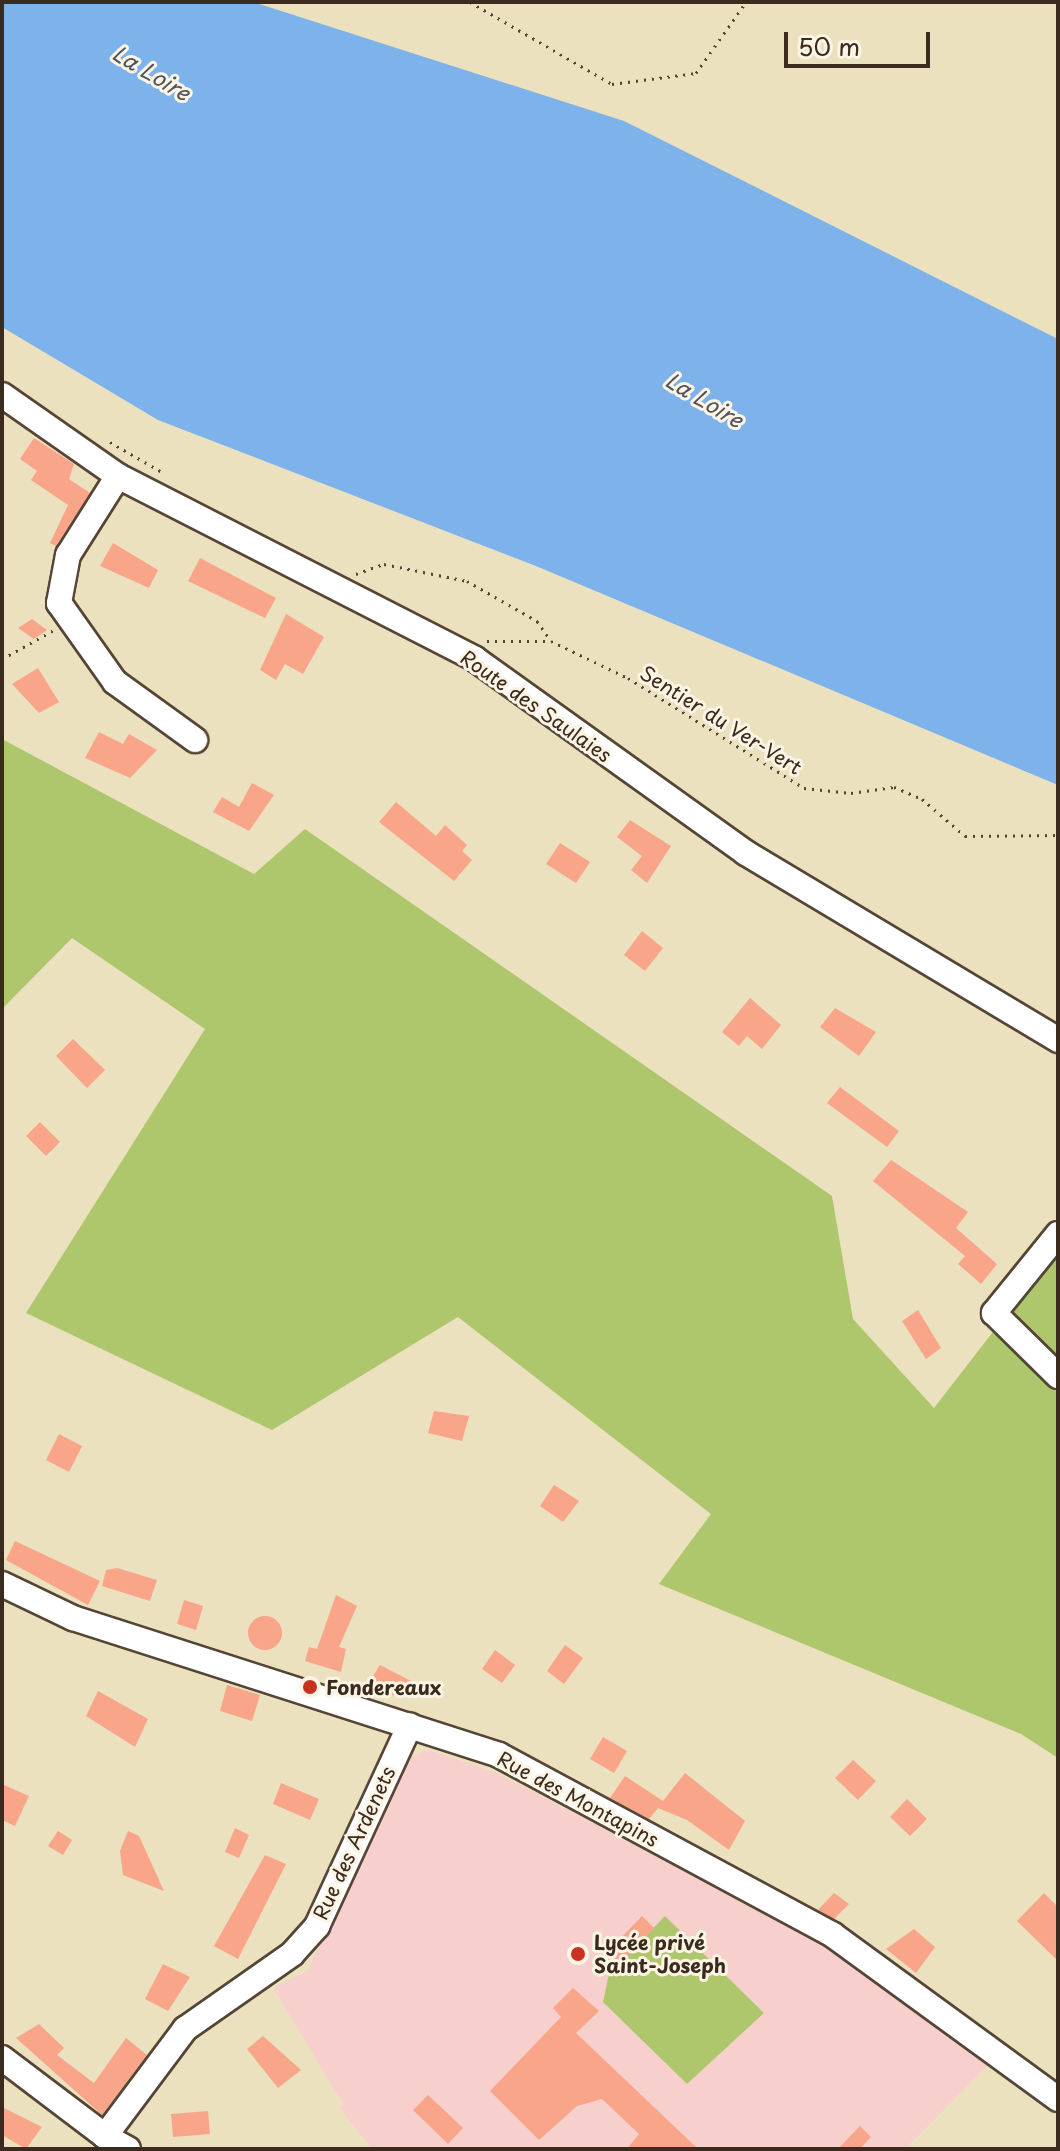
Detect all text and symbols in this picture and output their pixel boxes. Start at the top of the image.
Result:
scale bar [788,16,934,66]
text: 50 m [798,28,860,64]
water label: La Loire [109,39,195,105]
water label: La Loire [662,366,748,432]
street label: Route des Saulaies [456,645,616,767]
street label: Sentier du Ver-Vert [636,660,806,780]
place label: Fondereaux [326,1675,441,1699]
marker: Fondereaux [301,1678,319,1696]
street label: Rue des Montapins [492,1746,664,1852]
street label: Rue des Ardenets [307,1761,401,1925]
place label: Lycée privé Saint-Joseph [594,1930,726,1977]
marker: Lycée privé Saint-Joseph [569,1945,587,1963]

